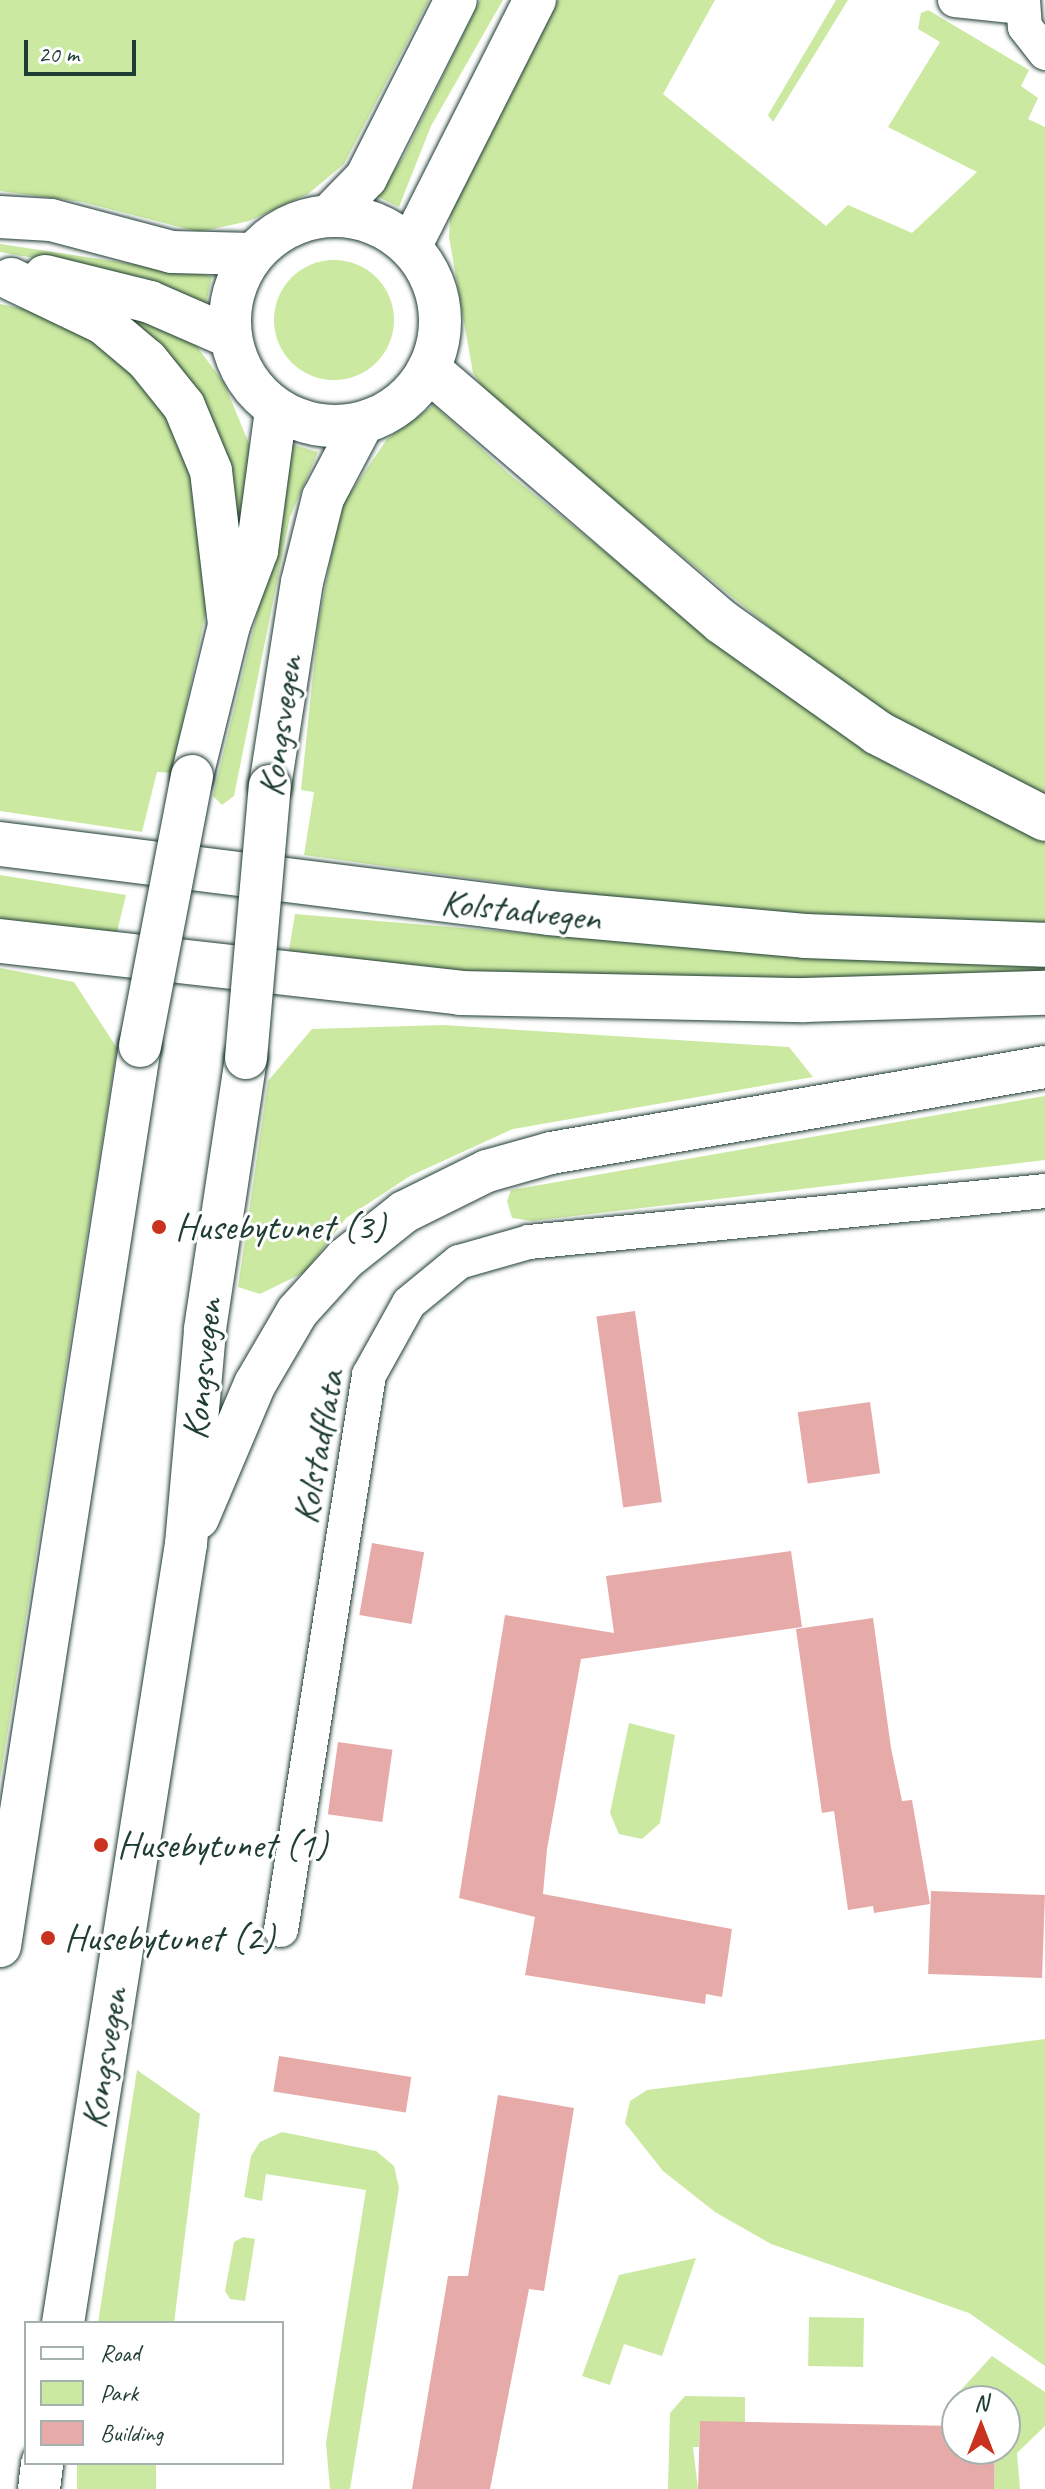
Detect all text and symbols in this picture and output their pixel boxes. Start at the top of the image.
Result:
scale bar [28,24,140,74]
text: 20 m [38,39,79,69]
street label: Kongsvegen [248,653,312,799]
street label: Kolstadvegen [439,879,603,941]
place label: Husebytunet (3) [175,1204,385,1250]
marker: Husebytunet (3) [150,1218,168,1236]
street label: Kongsvegen [172,1296,232,1442]
street label: Kolstadflata [282,1367,354,1527]
place label: Husebytunet (1) [117,1822,327,1868]
marker: Husebytunet (1) [92,1836,110,1854]
place label: Husebytunet (2) [64,1915,274,1961]
marker: Husebytunet (2) [39,1929,57,1947]
street label: Kongsvegen [70,1984,138,2132]
legend [24,2321,284,2465]
text: Road [100,2338,140,2368]
text: Park [100,2378,138,2408]
north arrow [941,2385,1021,2465]
text: N [974,2389,988,2417]
text: Building [100,2418,163,2448]

